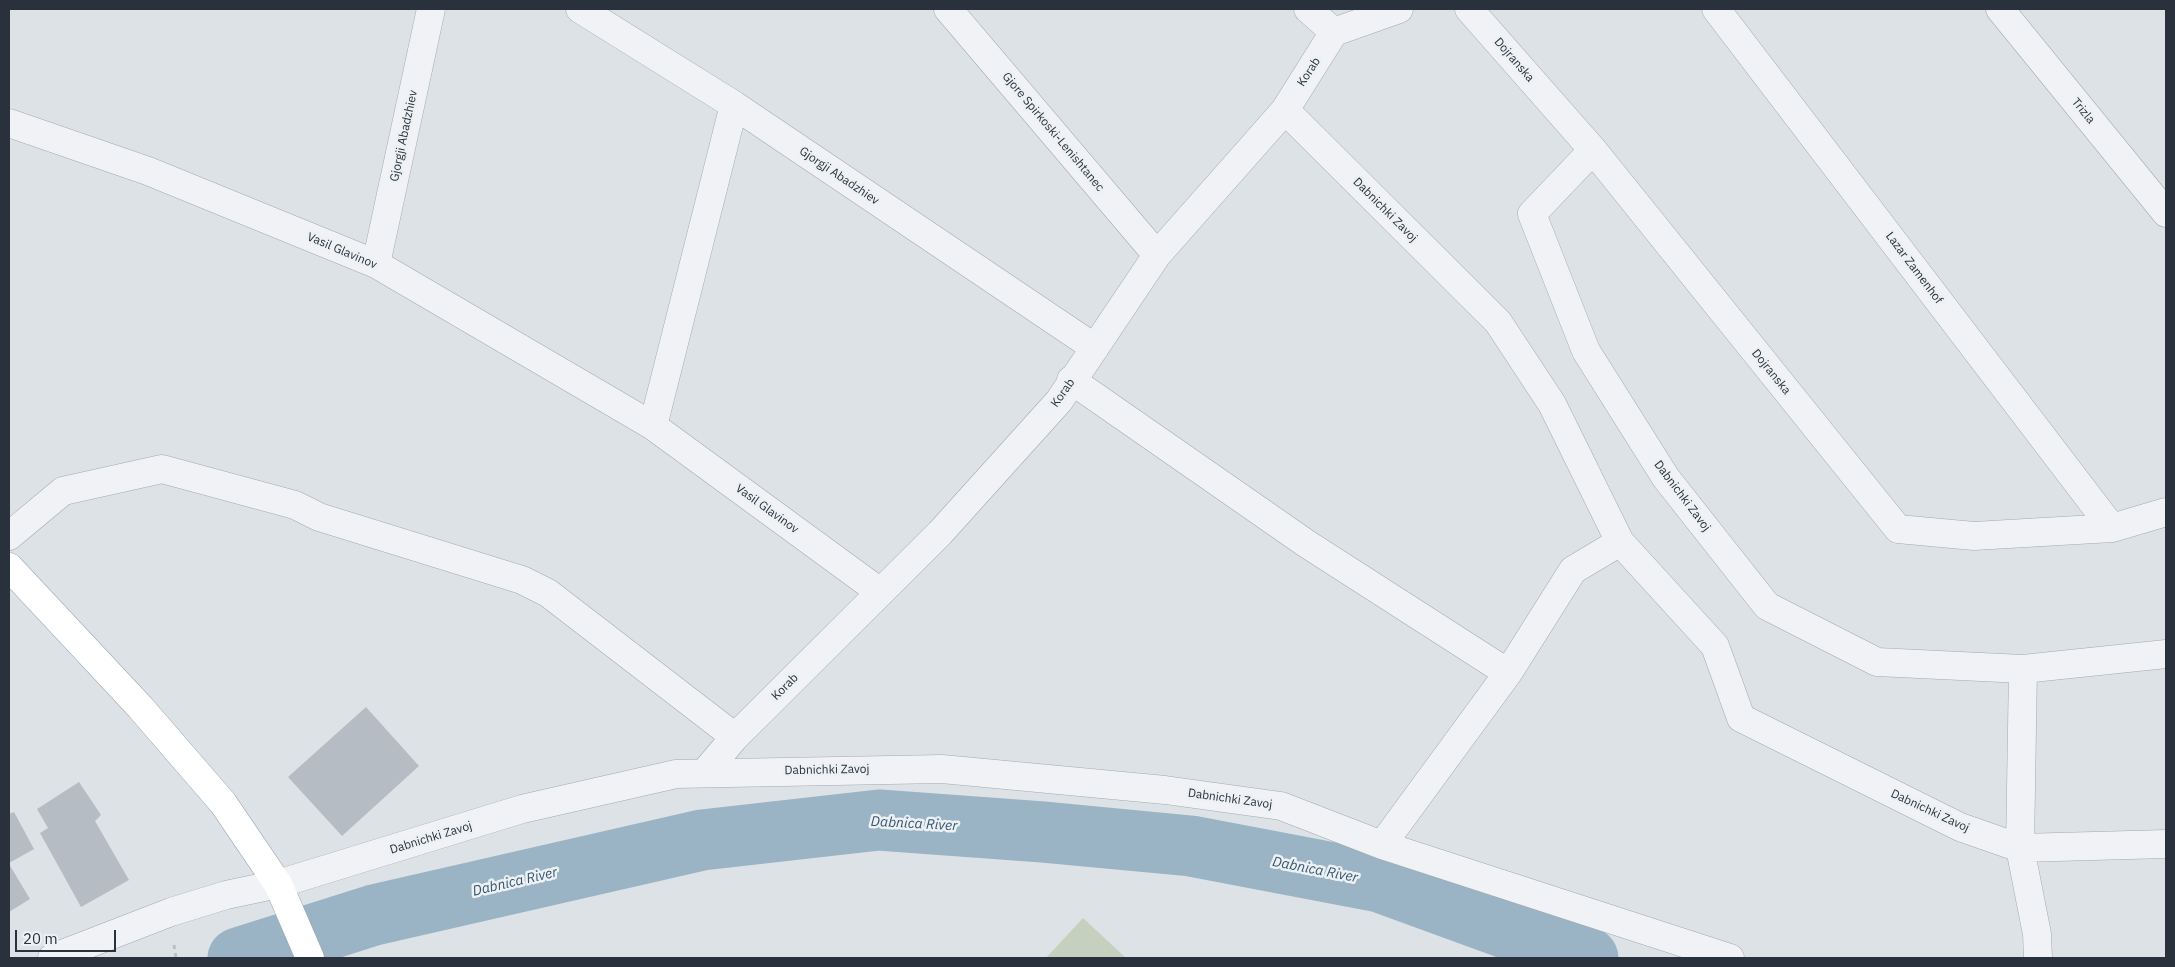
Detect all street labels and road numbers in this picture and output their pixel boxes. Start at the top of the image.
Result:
street label: Dojranska [1491,35,1537,85]
street label: Korab [1294,55,1324,89]
street label: Gjore Spirkoski-Lenishtanec [999,70,1107,194]
street label: Gjorgji Abadzhiev [387,89,421,183]
street label: Trizla [2068,95,2098,127]
street label: Gjorgji Abadzhiev [796,144,882,208]
street label: Dabnichki Zavoj [1350,175,1420,245]
street label: Lazar Zamenhof [1882,229,1946,307]
street label: Vasil Glavinov [305,230,379,272]
street label: Dojranska [1748,347,1794,397]
street label: Korab [1048,376,1078,410]
street label: Dabnichki Zavoj [1651,458,1713,534]
street label: Vasil Glavinov [733,481,801,537]
street label: Korab [769,671,801,703]
street label: Dabnichki Zavoj [784,762,870,778]
street label: Dabnichki Zavoj [1187,786,1273,812]
street label: Dabnichki Zavoj [1888,787,1972,835]
street label: Dabnichki Zavoj [388,819,474,857]

